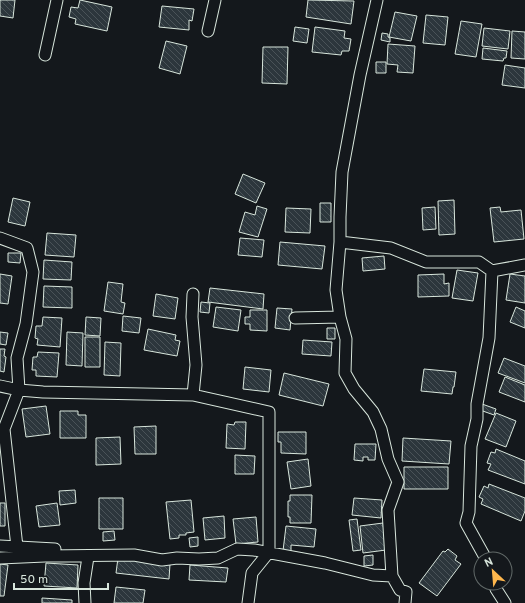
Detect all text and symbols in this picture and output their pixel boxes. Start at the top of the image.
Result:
north arrow [473,551,513,591]
text: N [482,555,496,571]
scale bar [14,565,108,591]
text: 50 m [20,572,48,588]

